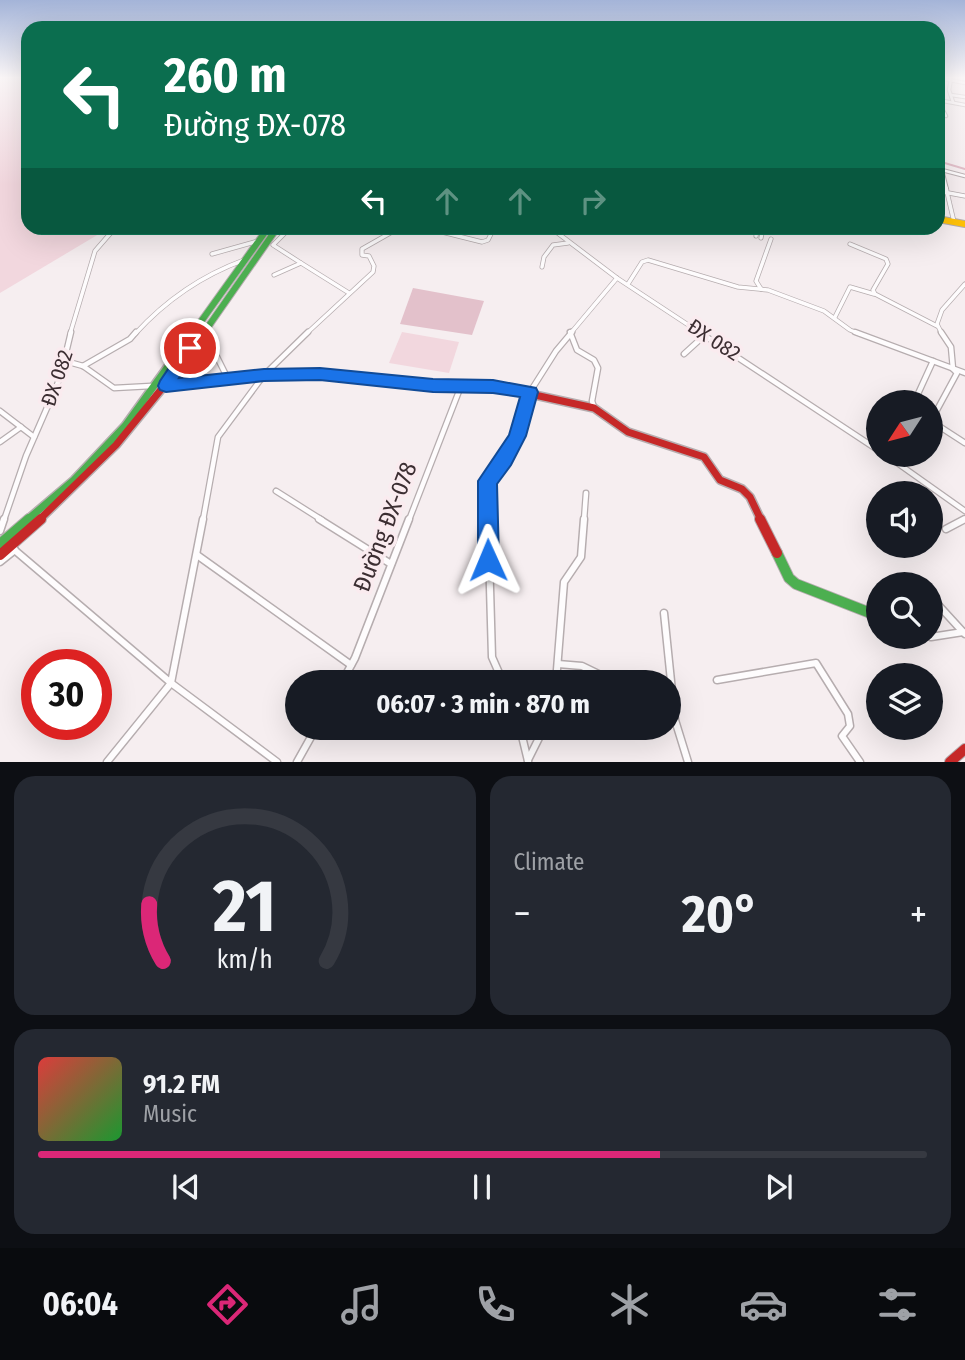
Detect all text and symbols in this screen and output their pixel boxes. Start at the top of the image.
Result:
text: 260 m [164,46,287,105]
icon: left [49,49,140,140]
text: Đường ĐX-078 [164,106,346,144]
icon: left [355,182,393,220]
icon: ahead [428,182,466,220]
icon: ahead [501,182,539,220]
icon: right [574,182,612,220]
street label: ĐX 082 [683,313,745,367]
pin [160,318,220,378]
icon: arrive [171,329,209,367]
street label: ĐX 082 [35,346,79,410]
north arrow [866,390,943,467]
map controls [866,390,943,740]
street label: Đường ĐX-078 [347,458,423,596]
button: sound [866,481,943,558]
position arrow [451,523,525,597]
button: search [866,572,943,649]
speed limit sign: 30 [21,649,112,740]
button: layers [866,663,943,740]
text: 06:07 · 3 min · 870 m [376,689,590,720]
text: Climate [514,848,584,876]
text: 21 [212,864,276,951]
text: 20° [682,883,759,946]
text: − [514,891,531,937]
text: + [910,891,927,937]
text: km/h [217,945,273,975]
text: 91.2 FM [143,1069,220,1100]
text: Music [143,1100,197,1128]
icon: previous [167,1168,205,1206]
icon: pause [463,1168,501,1206]
icon: next [760,1168,798,1206]
icon: directions [203,1280,252,1329]
icon: music [337,1280,386,1329]
icon: phone [471,1280,520,1329]
icon: climate [605,1280,654,1329]
icon: car [739,1280,788,1329]
icon: filters [873,1280,922,1329]
text: 06:04 [43,1285,118,1323]

